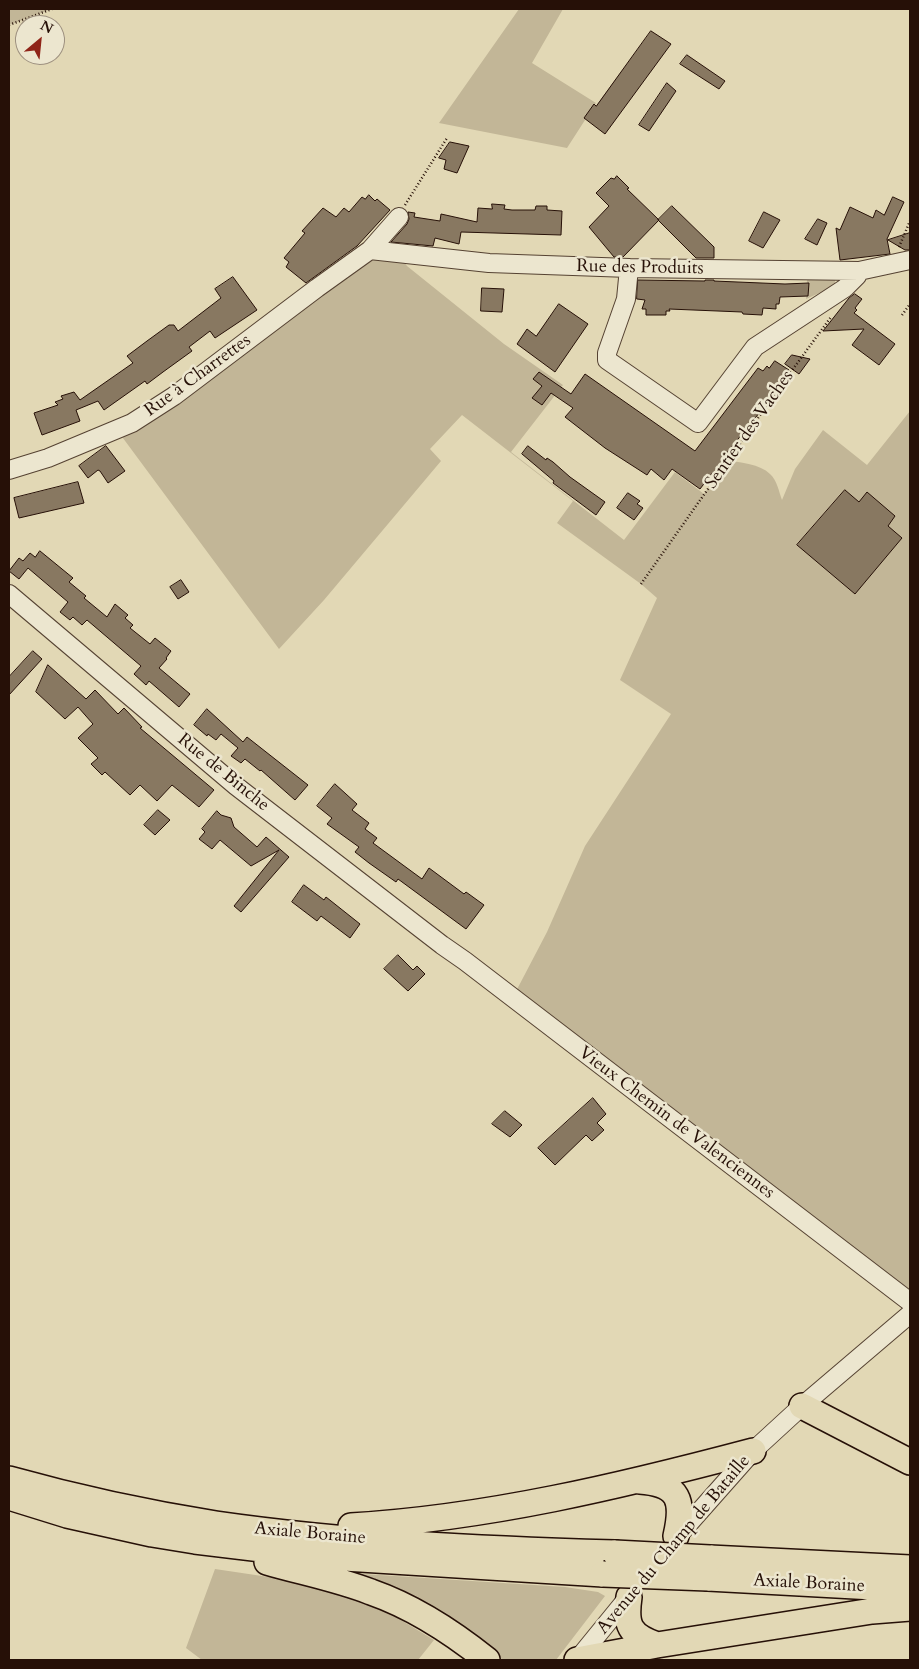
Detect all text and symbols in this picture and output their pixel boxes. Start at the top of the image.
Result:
north arrow [15,15,65,65]
text: N [37,16,57,38]
street label: Rue des Produits [576,256,704,280]
street label: Rue à Charrettes [141,330,255,422]
street label: Sentier des Vaches [701,367,799,493]
street label: Rue de Binche [173,729,273,817]
street label: Vieux Chemin de Valenciennes [574,1042,778,1204]
street label: Avenue du Champ de Bataille [593,1451,755,1639]
street label: Axiale Boraine [253,1518,367,1550]
street label: Axiale Boraine [753,1570,865,1598]

